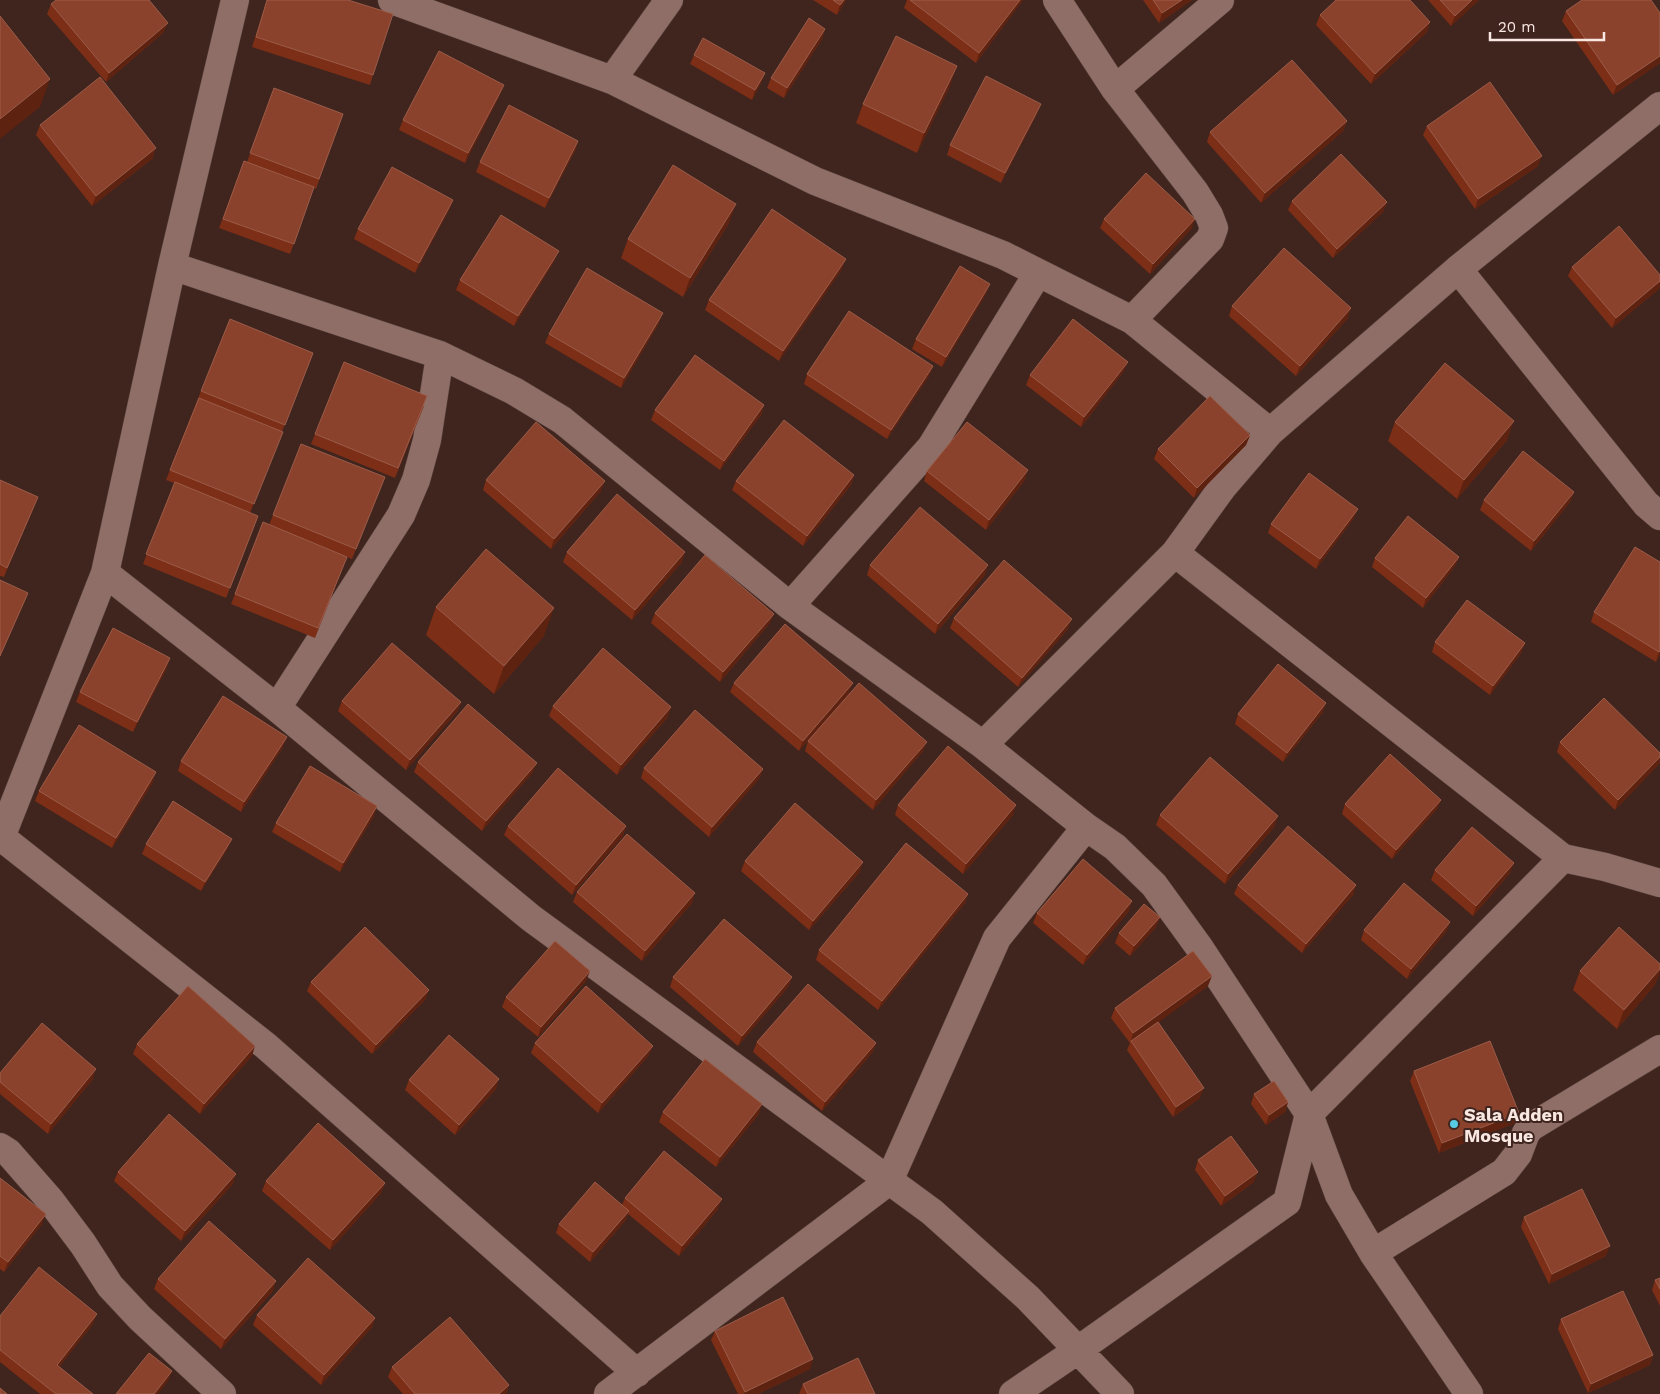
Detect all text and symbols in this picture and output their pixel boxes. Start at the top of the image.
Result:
scale bar [1490,10,1604,42]
text: 20 m [1498,18,1536,36]
place label: Sala Adden Mosque [1464,1104,1563,1146]
marker: Sala Adden Mosque [1448,1118,1460,1130]

